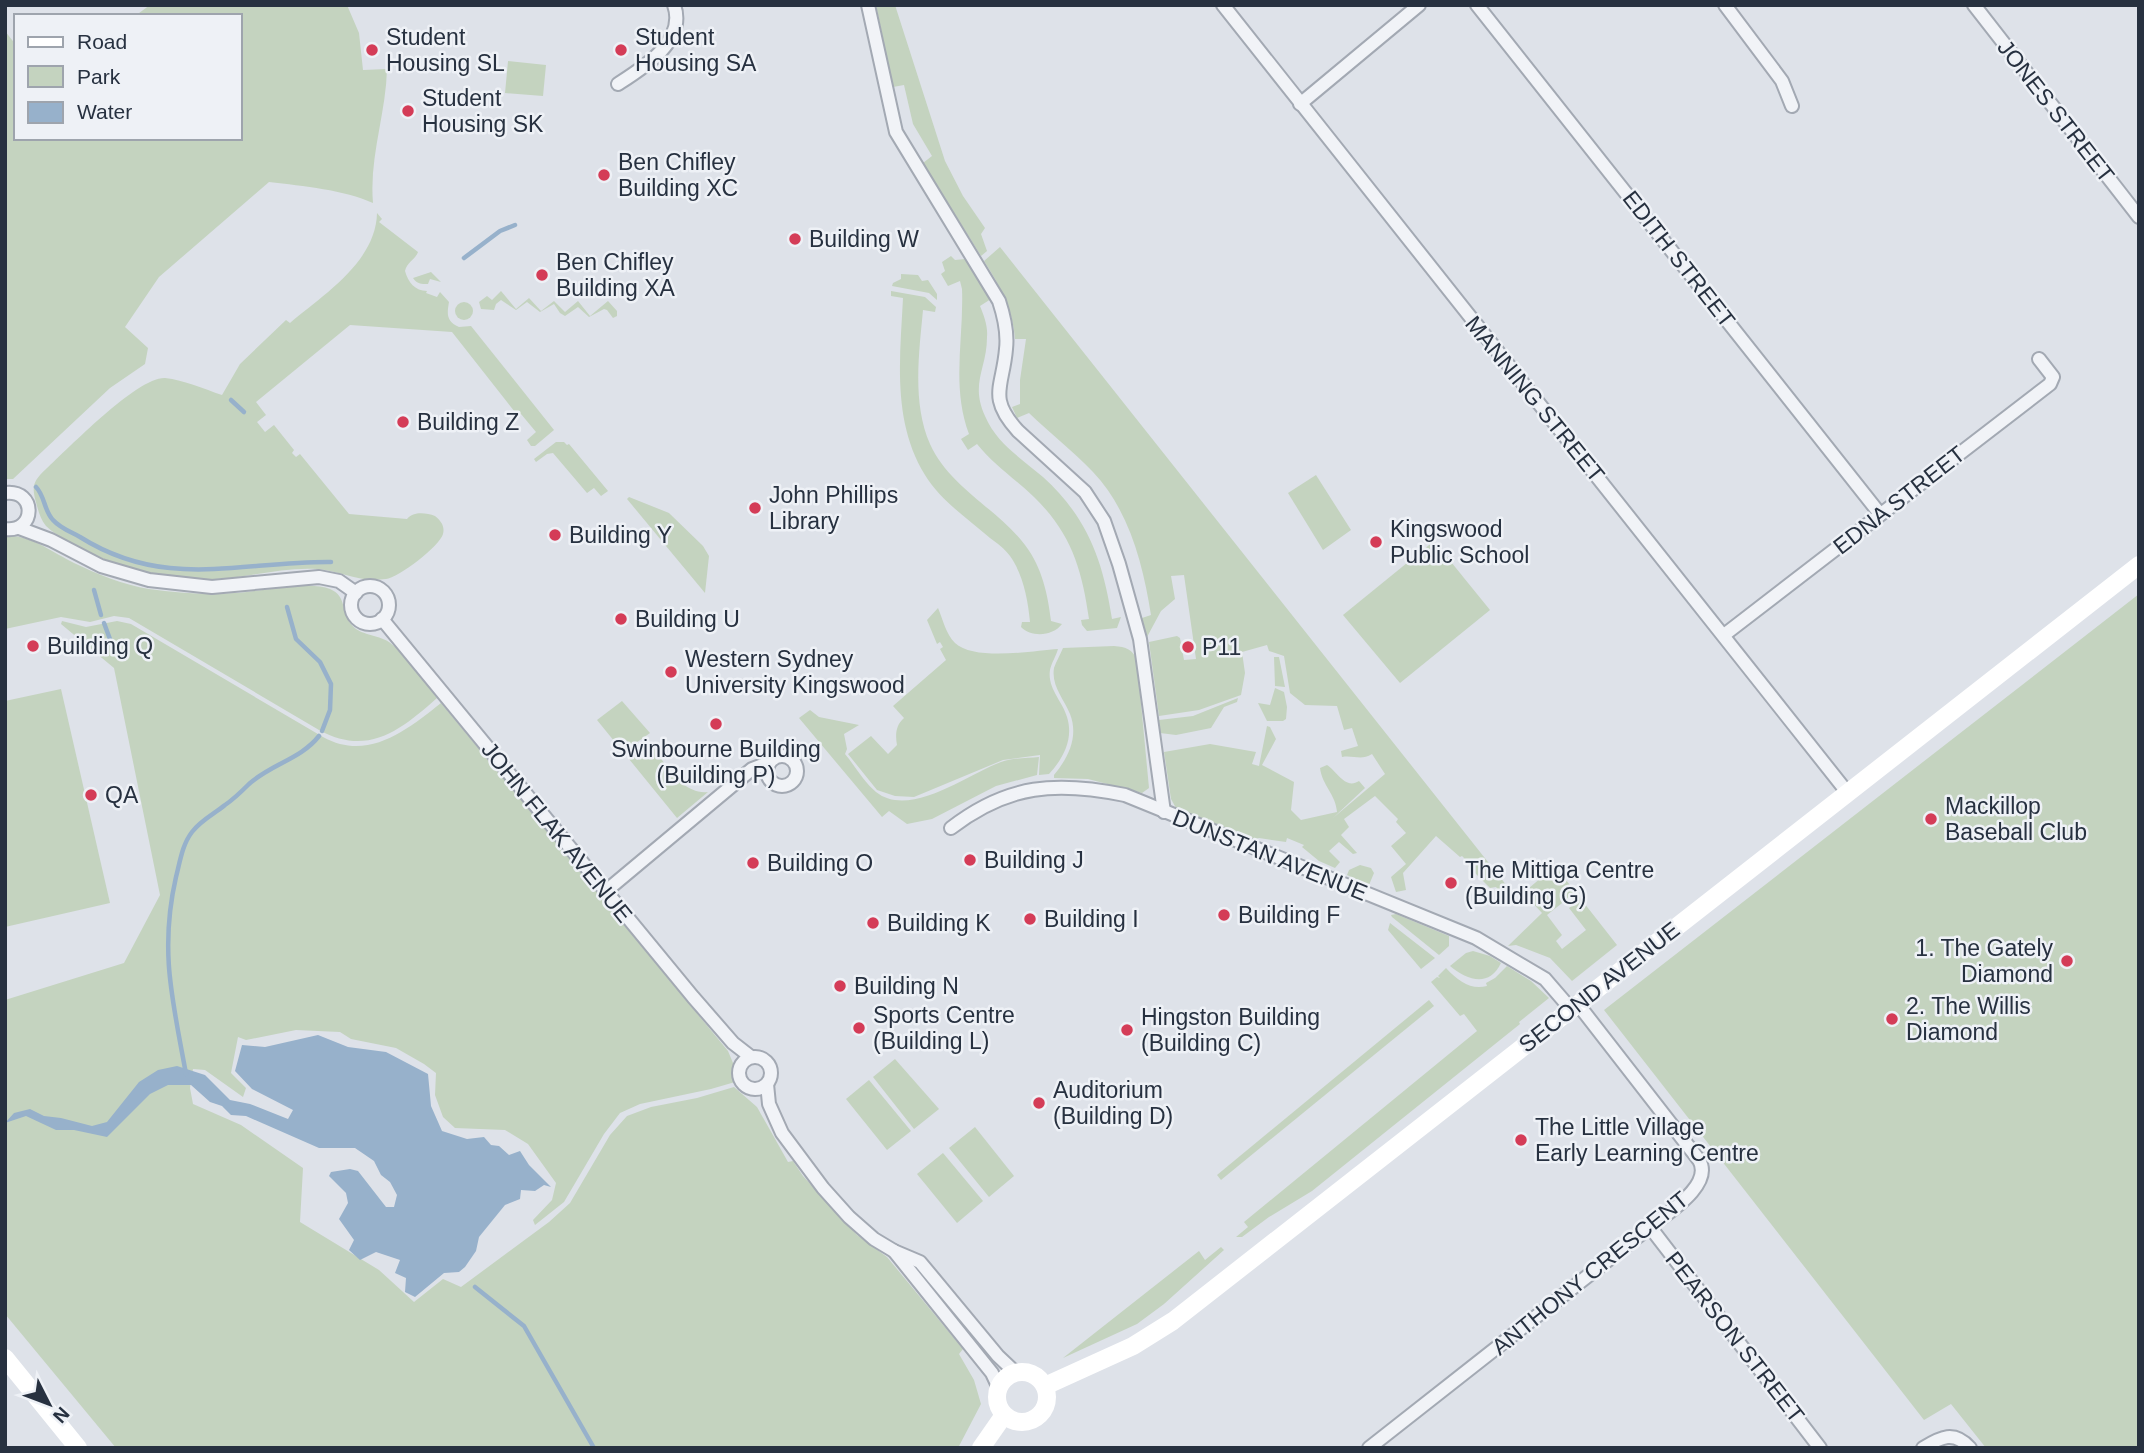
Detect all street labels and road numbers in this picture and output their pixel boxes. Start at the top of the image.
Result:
street label: JONES STREET [1992,35,2120,187]
street label: EDITH STREET [1618,186,1740,332]
street label: MANNING STREET [1460,311,1610,487]
street label: EDNA STREET [1828,441,1970,559]
street label: JOHN FLAK AVENUE [476,737,638,927]
street label: DUNSTAN AVENUE [1169,804,1371,906]
street label: SECOND AVENUE [1514,916,1684,1058]
street label: ANTHONY CRESCENT [1487,1186,1693,1360]
street label: PEARSON STREET [1660,1246,1810,1428]

